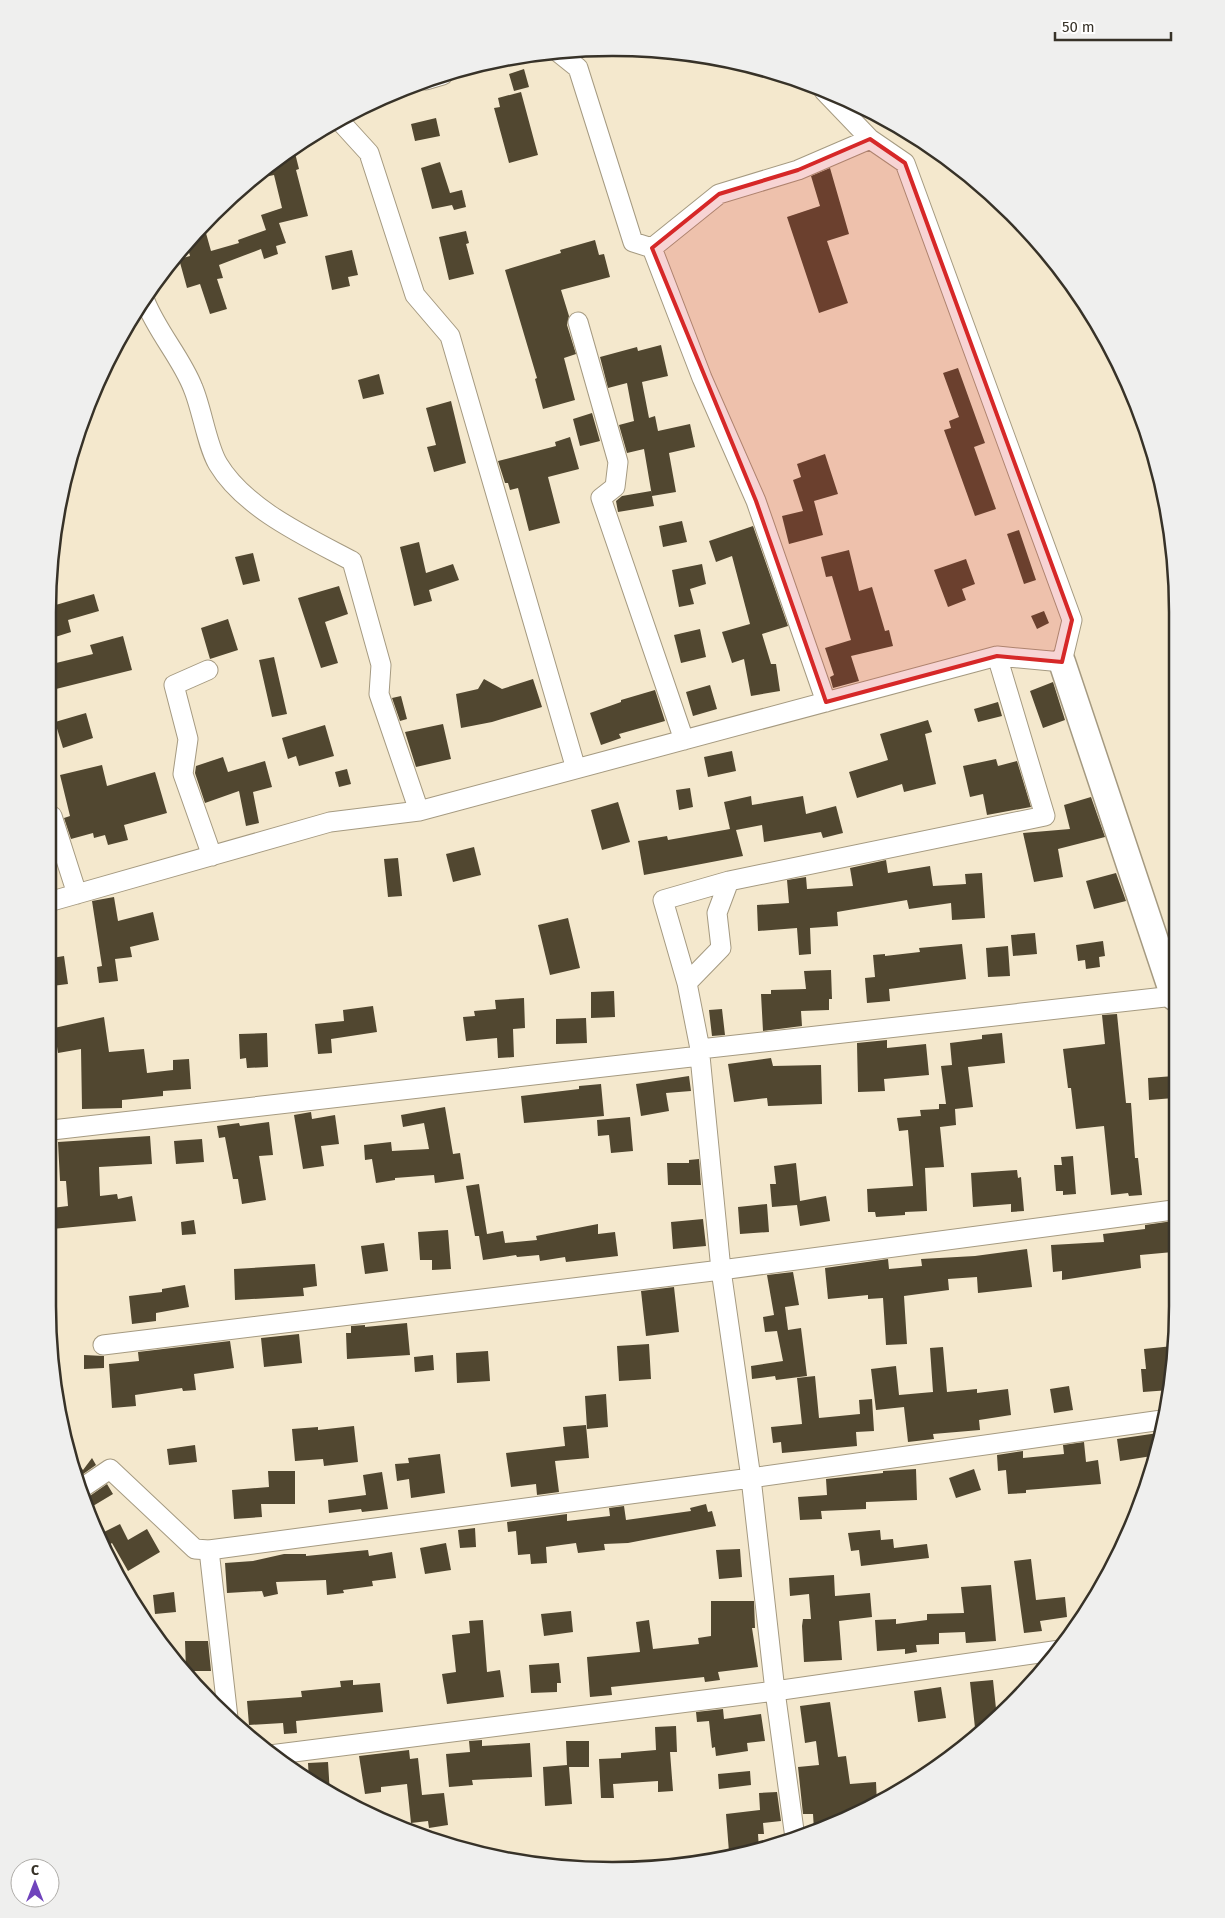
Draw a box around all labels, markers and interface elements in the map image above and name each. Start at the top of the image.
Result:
scale bar [1055,10,1171,42]
text: 50 m [1062,18,1095,36]
north arrow [10,1858,60,1908]
text: С [31,1862,39,1879]

